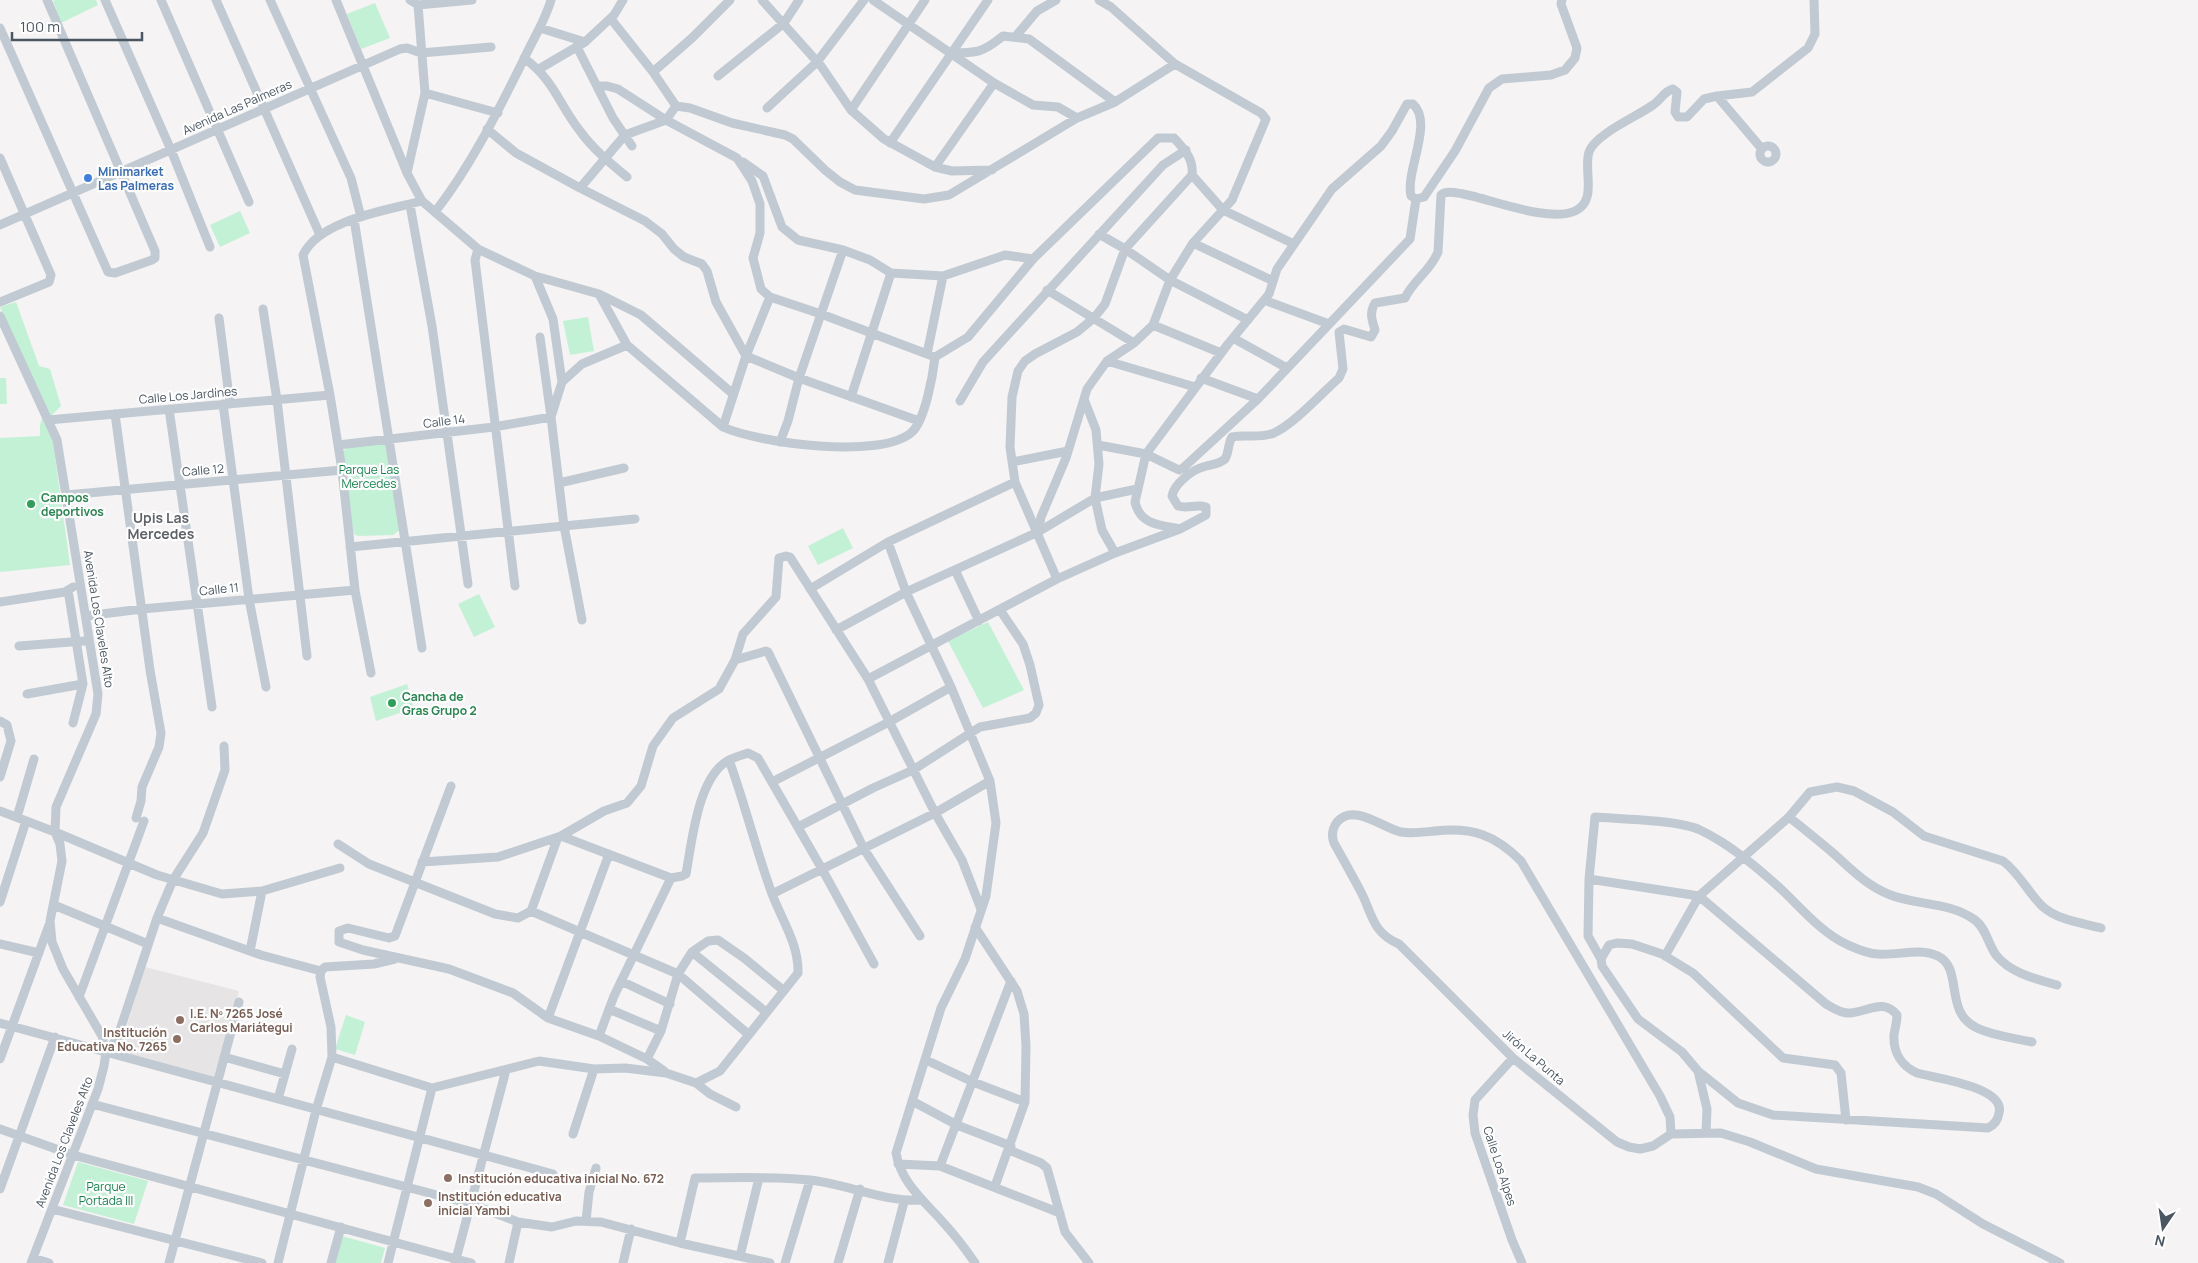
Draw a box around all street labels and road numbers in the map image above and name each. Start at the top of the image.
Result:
street label: Avenida Las Palmeras [180,75,294,139]
street label: Calle Los Jardínes [138,382,238,408]
street label: Calle 14 [422,410,466,432]
street label: Calle 12 [181,460,225,480]
street label: Avenida Los Claveles Alto [80,549,118,689]
street label: Calle 11 [198,578,240,600]
street label: Jirón La Punta [1499,1025,1569,1089]
street label: Avenida Los Claveles Alto [31,1074,97,1210]
street label: Calle Los Alpes [1479,1124,1521,1208]

